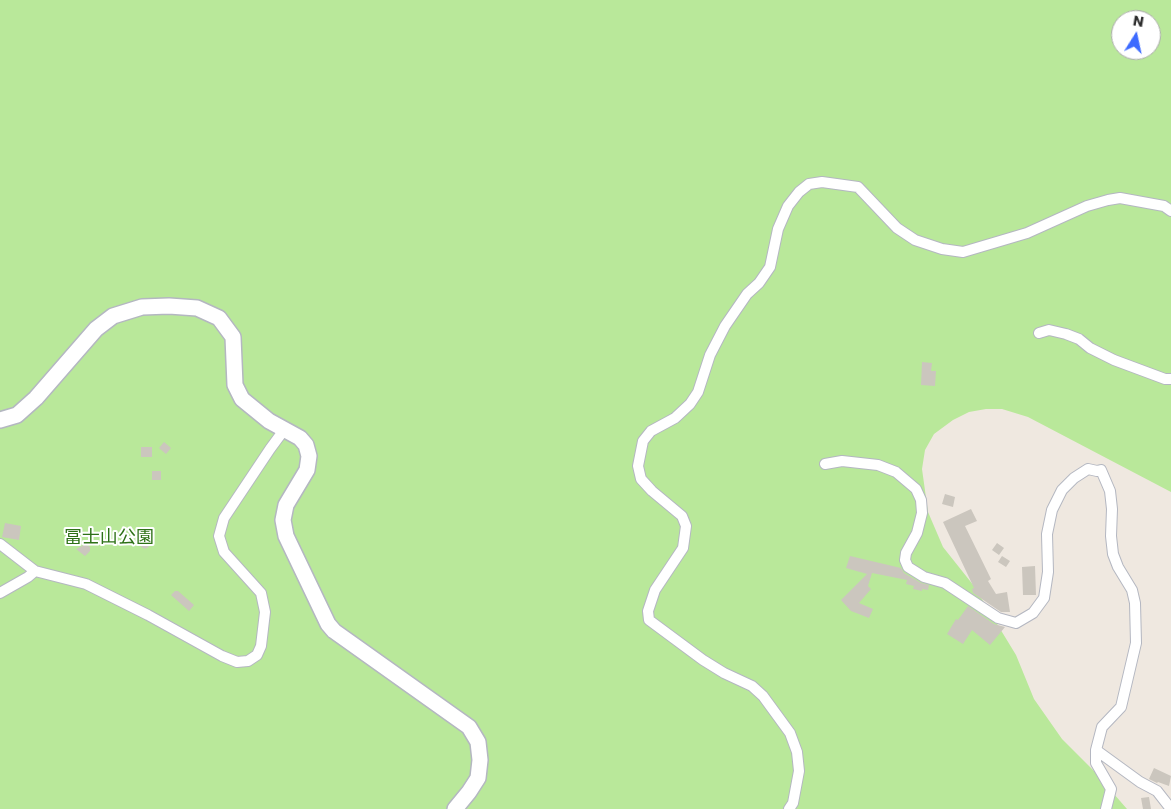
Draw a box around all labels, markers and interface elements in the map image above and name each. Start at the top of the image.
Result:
north arrow [1111,10,1161,60]
text: N [1132,10,1145,32]
park label: 冨士山公園 [64,527,154,549]

